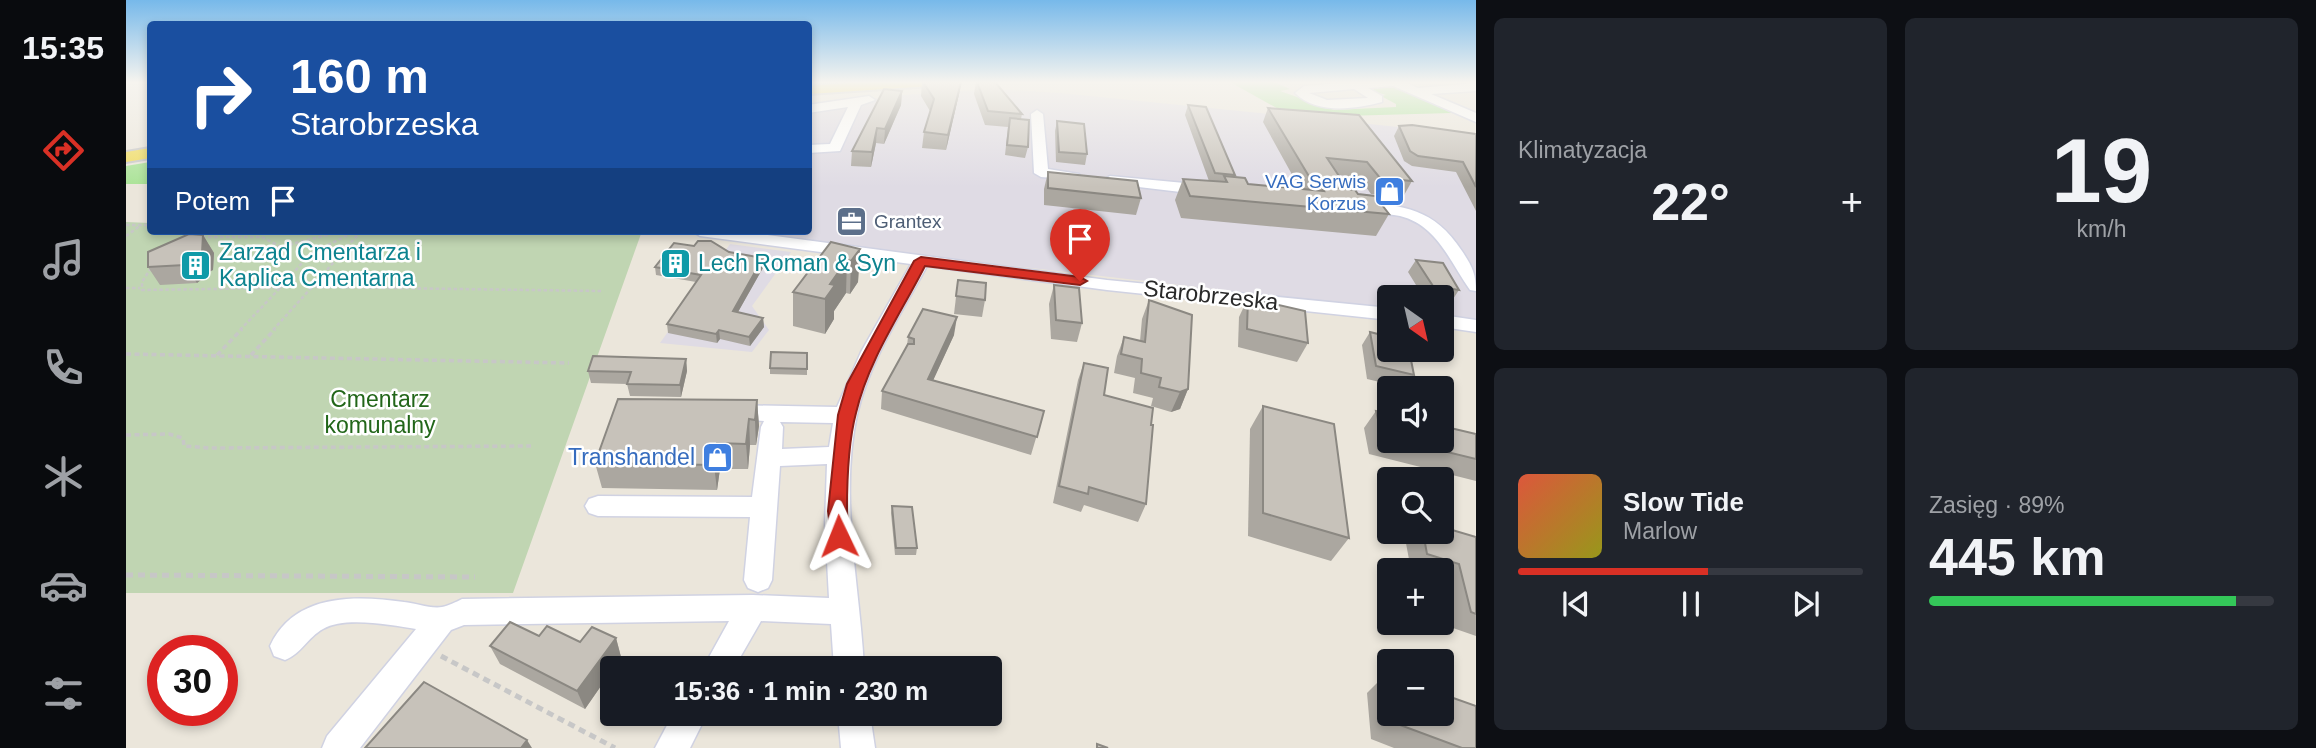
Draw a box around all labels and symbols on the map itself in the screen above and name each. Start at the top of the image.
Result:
place label: VAG Serwis Korzus [1265,171,1366,214]
shop icon: VAG Serwis Korzus [1372,175,1406,209]
office icon: Grantex [834,204,868,238]
pin [1050,209,1110,281]
place label: Grantex [874,211,942,232]
place label: Zarząd Cmentarza i Kaplica Cmentarna [219,239,421,291]
building icon: Lech Roman & Syn [658,246,692,280]
building icon: Zarząd Cmentarza i Kaplica Cmentarna [179,248,213,282]
place label: Lech Roman & Syn [698,250,896,276]
street label: Starobrzeska [1142,275,1280,315]
north arrow [1377,285,1454,362]
park label: Cmentarz komunalny [324,386,436,438]
shop icon: Transhandel [701,440,735,474]
place label: Transhandel [568,444,695,470]
position arrow [802,499,876,573]
speed limit sign: 30 [147,635,238,726]

